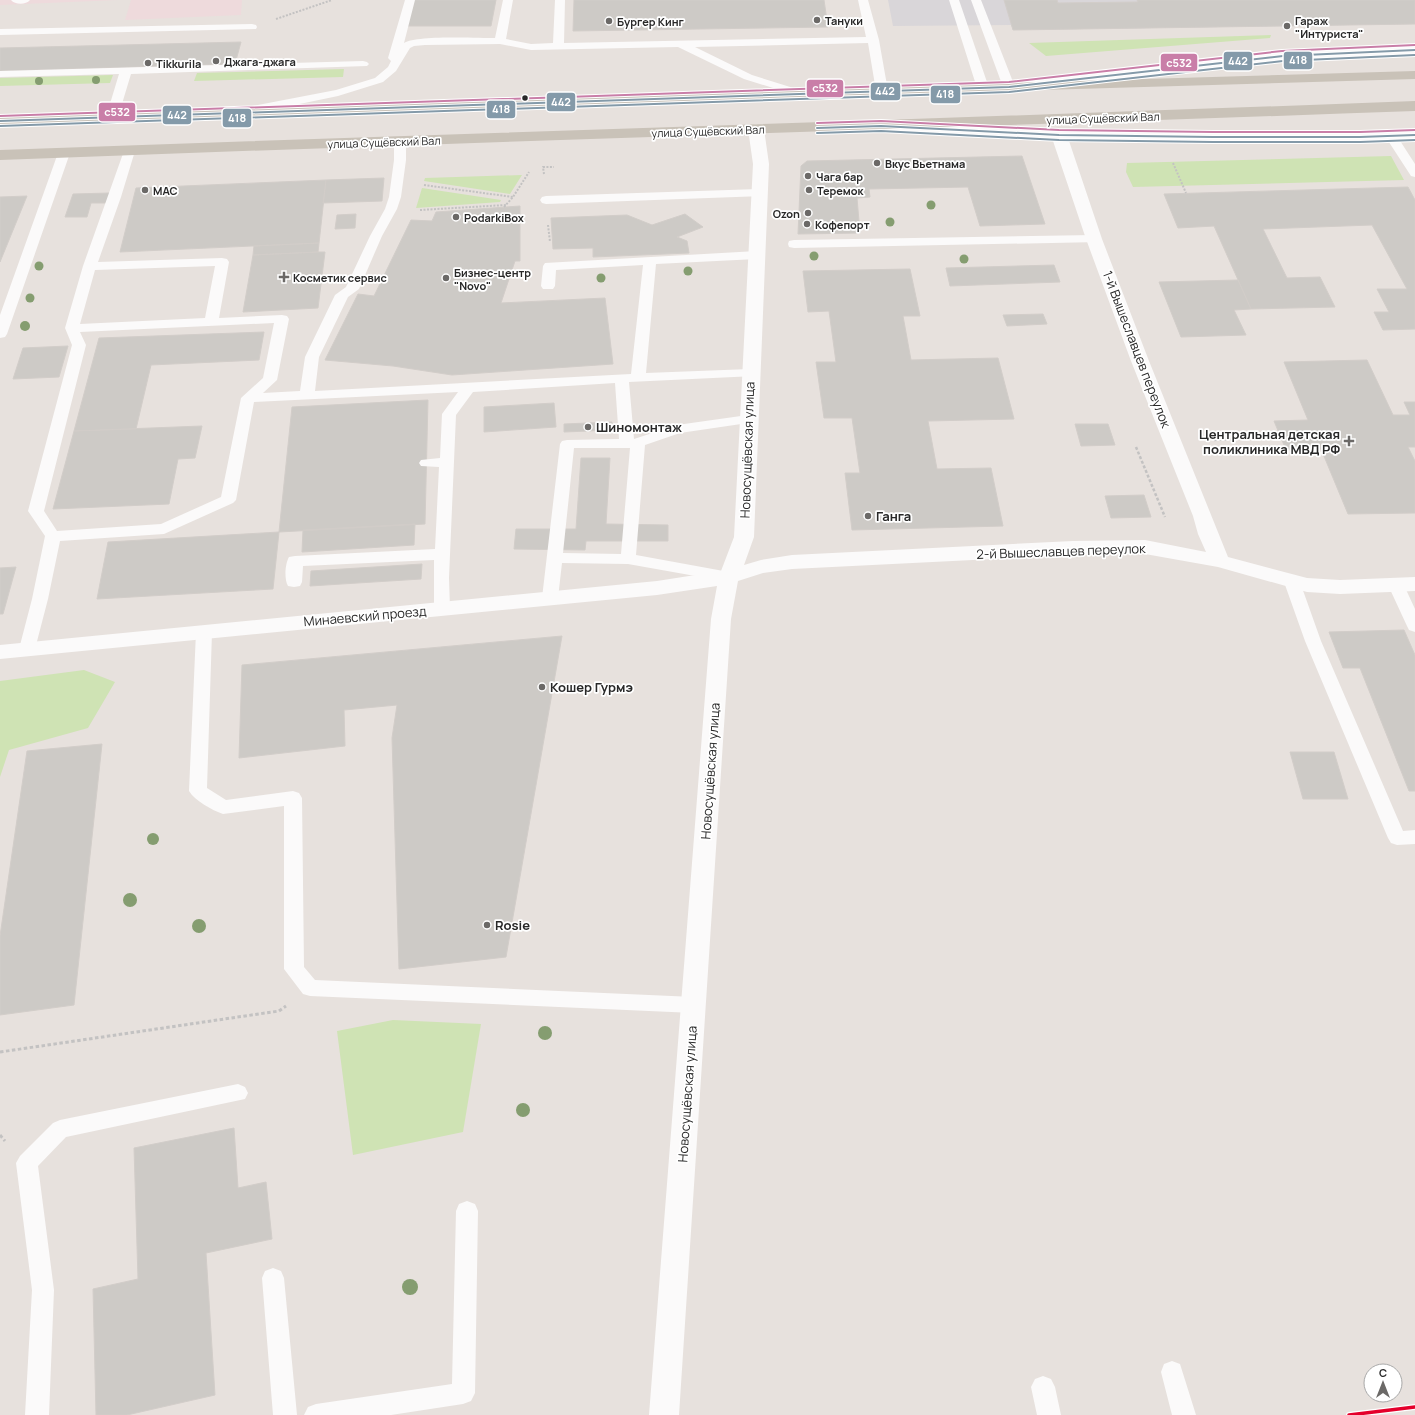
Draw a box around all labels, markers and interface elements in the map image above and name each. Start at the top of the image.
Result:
place label: Тануки [825,13,863,28]
place label: Гараж "Интуриста" [1295,13,1363,41]
place label: Бургер Кинг [617,14,684,29]
marker: Тануки [812,15,822,25]
marker: Бургер Кинг [604,16,614,26]
marker: Гараж "Интуриста" [1282,21,1292,31]
line badge: 442 [1223,51,1253,71]
line badge: 418 [1283,51,1313,70]
text: 418 [1289,52,1307,67]
line badge: с532 [1160,53,1198,72]
text: 442 [1228,53,1248,68]
place label: Джага-джага [224,54,296,69]
text: с532 [1166,55,1192,70]
place label: Tikkurila [156,56,201,71]
marker: Джага-джага [211,56,221,66]
marker: Tikkurila [143,58,153,68]
line badge: с532 [806,79,844,98]
text: с532 [812,80,838,95]
line badge: 442 [870,82,901,101]
text: 442 [875,83,895,98]
line badge: 418 [930,85,961,104]
text: 418 [936,86,954,101]
line badge: 442 [546,92,576,112]
unlabelled marker [520,93,530,103]
text: 442 [551,94,571,109]
line badge: 418 [486,100,516,119]
text: 418 [492,101,510,116]
line badge: с532 [98,102,136,122]
text: с532 [104,104,130,119]
line badge: 442 [162,105,192,125]
text: 442 [167,107,187,122]
line badge: 418 [222,108,252,128]
street label: улица Сущёвский Вал [1046,109,1160,127]
text: 418 [228,110,246,125]
street label: улица Сущёвский Вал [651,122,765,140]
street label: улица Сущёвский Вал [327,133,441,151]
place label: Вкус Вьетнама [885,156,965,171]
marker: Вкус Вьетнама [872,158,882,168]
place label: Чага бар [816,169,863,184]
marker: Чага бар [803,171,813,181]
place label: MAC [153,183,178,198]
place label: Теремок [817,183,865,198]
marker: MAC [140,185,150,195]
marker: Теремок [804,185,814,195]
place label: Ozon [773,206,800,221]
marker: Ozon [803,208,813,218]
place label: PodarkiBox [464,210,524,225]
marker: PodarkiBox [451,212,461,222]
place label: Кофепорт [815,217,870,232]
marker: Кофепорт [802,219,812,229]
place label: Бизнес-центр "Novo" [454,265,531,293]
street label: 1-й Вышеславцев переулок [1099,268,1176,431]
place label: Косметик сервис [293,270,387,285]
marker: Косметик сервис [278,271,290,283]
marker: Бизнес-центр "Novo" [441,273,451,283]
street label: Новосущёвская улица [736,381,758,519]
place label: Шиномонтаж [596,418,682,436]
marker: Шиномонтаж [583,422,593,432]
place label: Центральная детская поликлиника МВД РФ [1199,425,1340,458]
marker: Центральная детская поликлиника МВД РФ [1343,435,1355,447]
place label: Ганга [876,507,911,525]
marker: Ганга [863,511,873,521]
street label: 2-й Вышеславцев переулок [976,539,1146,563]
street label: Минаевский проезд [303,602,427,630]
place label: Кошер Гурмэ [550,678,633,696]
marker: Кошер Гурмэ [537,682,547,692]
street label: Новосущёвская улица [696,702,724,840]
place label: Rosie [495,916,530,934]
marker: Rosie [482,920,492,930]
street label: Новосущёвская улица [673,1025,701,1163]
north arrow [1363,1363,1403,1403]
text: С [1379,1365,1387,1380]

